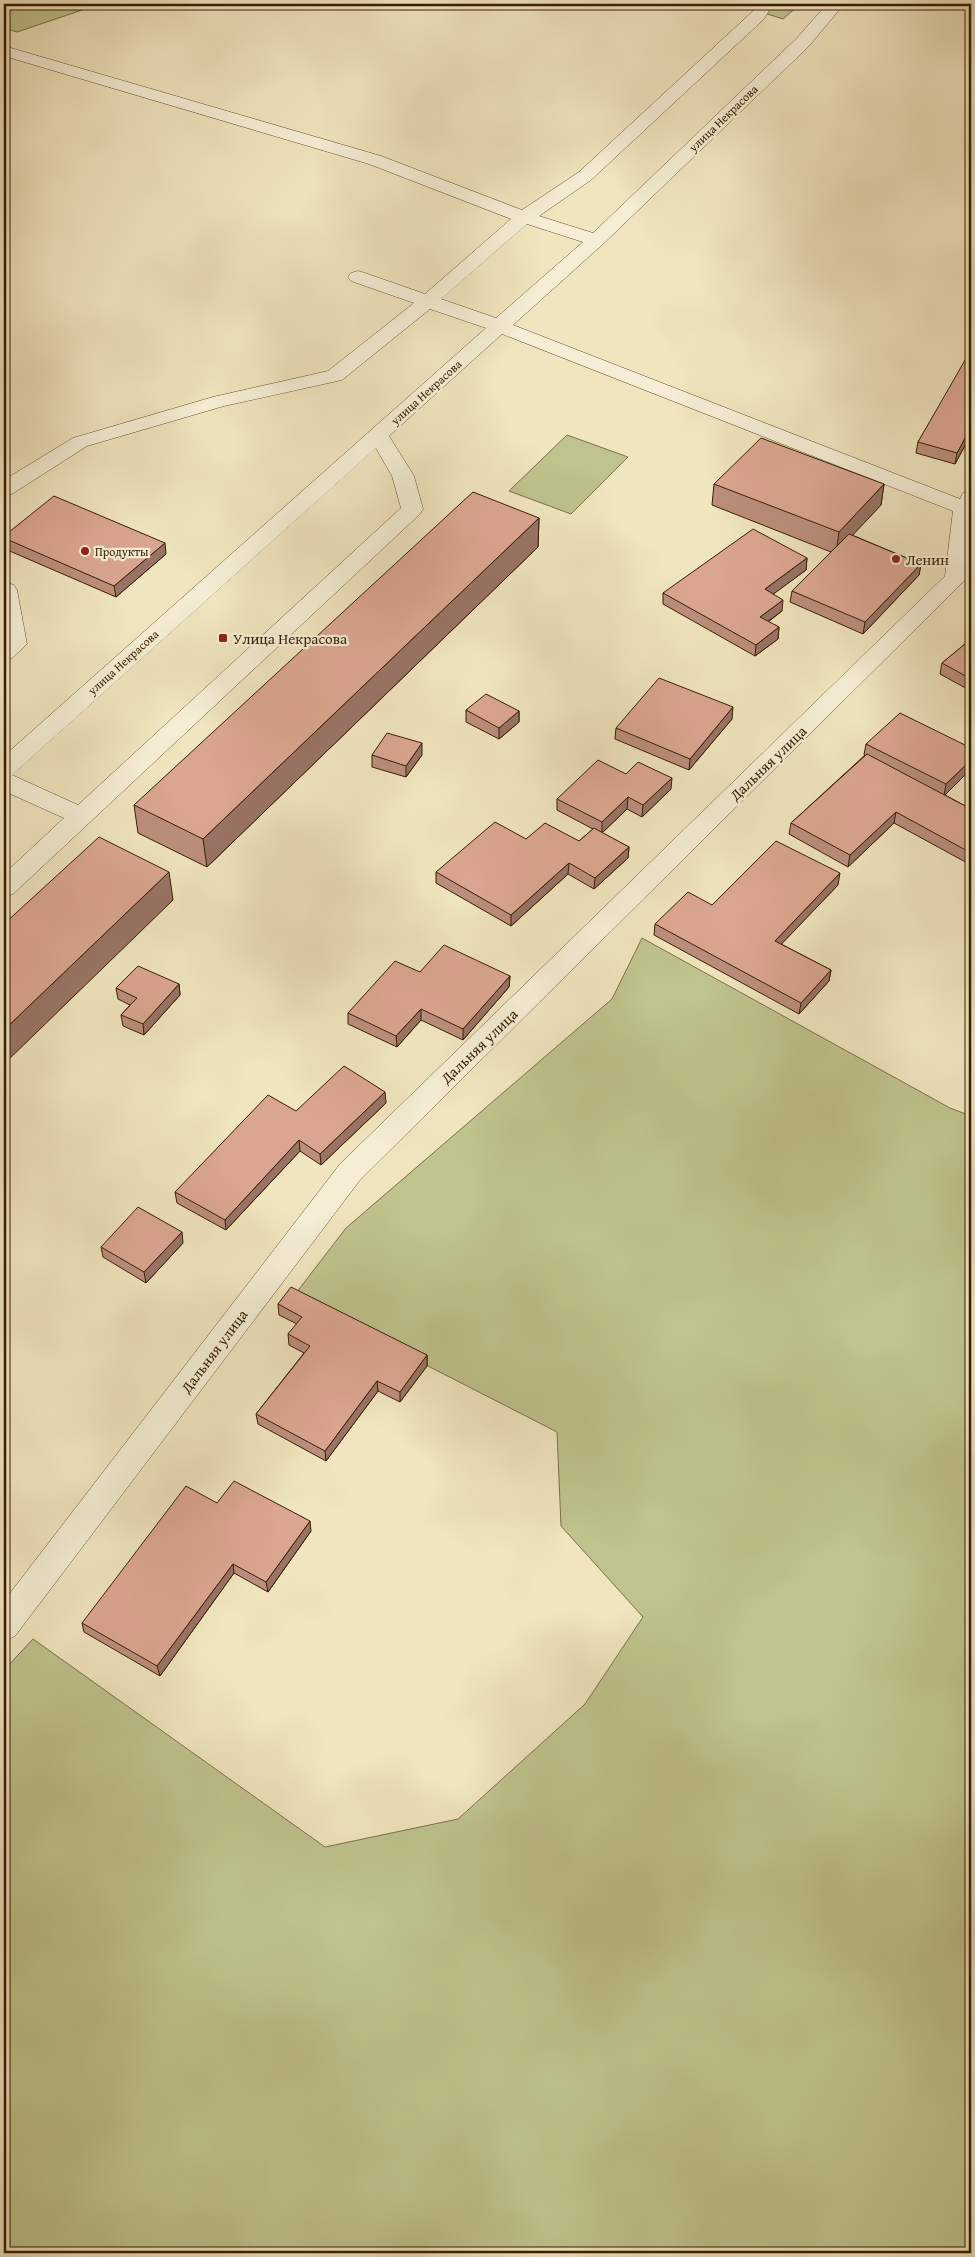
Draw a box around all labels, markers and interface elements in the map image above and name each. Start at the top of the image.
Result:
street label: улица Некрасова [684,80,762,156]
street label: улица Некрасова [386,355,465,429]
place label: Продукты [95,543,149,560]
marker: Продукты [79,545,91,557]
place label: Ленин [906,549,949,570]
marker: Ленин [890,553,902,565]
street label: улица Некрасова [83,625,162,699]
place label: Улица Некрасова [233,628,348,649]
marker: Улица Некрасова [217,632,229,644]
street label: Дальняя улица [724,720,812,806]
street label: Дальняя улица [435,1003,523,1089]
street label: Дальняя улица [175,1304,253,1398]

